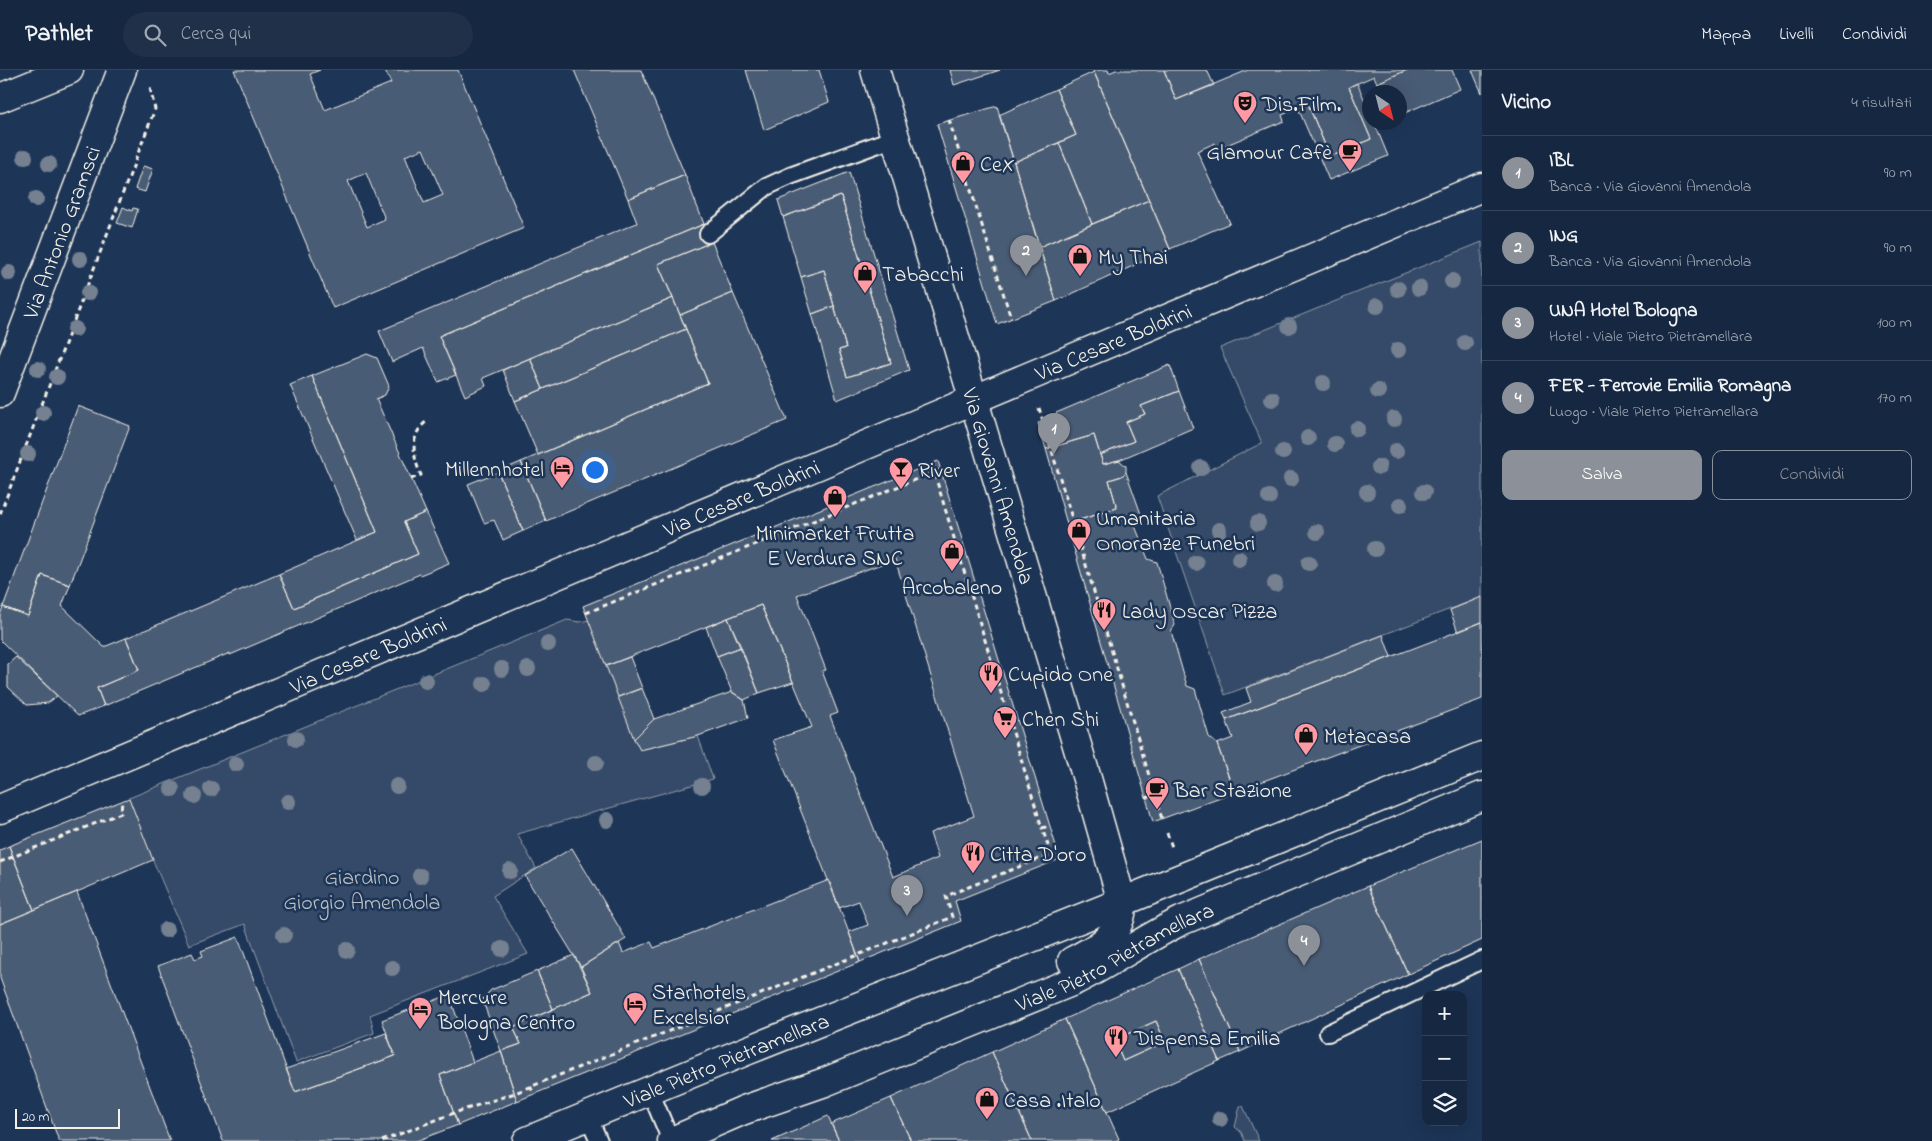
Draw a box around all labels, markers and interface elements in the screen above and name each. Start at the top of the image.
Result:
search box [123,12,473,57]
text: Pathlet [25,17,93,52]
icon: search [141,21,169,49]
text: Cerca qui [181,21,251,48]
text: Mappa [1701,22,1751,48]
text: Livelli [1779,22,1814,48]
text: Condividi [1842,22,1907,48]
north arrow [1362,85,1407,130]
text: Vicino [1502,88,1551,118]
theatre icon: Dis.Film. [1232,90,1258,124]
place label: Dis.Film. [1261,90,1341,122]
text: 4 risultati [1851,91,1912,115]
place label: Glamour Cafè [1207,138,1332,170]
cafe icon: Glamour Cafè [1337,138,1363,172]
street label: Via Antonio Gramsci [16,142,111,325]
text: IBL [1549,148,1573,175]
shop icon: CeX [950,150,976,184]
place label: CeX [980,150,1015,182]
text: 1 [1515,161,1521,185]
text: 90 m [1884,161,1912,185]
text: Banca · Via Giovanni Amendola [1549,175,1751,199]
text: ING [1549,223,1578,250]
pin: 2 [1010,235,1042,276]
text: 2 [1514,236,1522,260]
text: 90 m [1884,236,1912,260]
shop icon: My Thai [1067,243,1093,277]
place label: My Thai [1098,243,1168,276]
text: Banca · Via Giovanni Amendola [1549,250,1751,274]
shop icon: Tabacchi [852,260,878,294]
place label: Tabacchi [882,260,964,292]
street label: Via Cesare Boldrini [1030,297,1198,392]
text: UNA Hotel Bologna [1549,298,1697,325]
text: 3 [1515,311,1521,335]
text: 100 m [1877,311,1912,335]
text: Hotel · Viale Pietro Pietramellara [1549,325,1753,349]
text: FER - Ferrovie Emilia Romagna [1549,373,1791,400]
street label: Via Giovanni Amendola [952,384,1041,589]
text: 4 [1515,386,1521,410]
text: 170 m [1877,386,1912,410]
text: Luogo · Viale Pietro Pietramellara [1549,400,1759,424]
pin: 1 [1038,413,1070,454]
button: Salva [1502,450,1702,500]
button: Condividi [1712,450,1912,500]
street label: Via Cesare Boldrini [658,453,826,548]
place label: Millennhotel [445,455,544,487]
hotel icon: Millennhotel [549,455,575,489]
bar icon: River [888,456,914,490]
place label: River [918,456,960,488]
your location [582,457,608,483]
shop icon: Minimarket Frutta E Verdura SNC [822,484,848,518]
place label: Umanitaria Onoranze Funebri [1096,504,1255,561]
shop icon: Umanitaria Onoranze Funebri [1066,517,1092,551]
place label: Minimarket Frutta E Verdura SNC [756,519,914,576]
shop icon: Arcobaleno [939,538,965,572]
place label: Arcobaleno [902,573,1002,605]
restaurant icon: Lady Oscar Pizza [1091,597,1117,631]
place label: Lady Oscar Pizza [1122,597,1277,630]
street label: Via Cesare Boldrini [285,610,452,705]
restaurant icon: Cupido One [978,660,1004,694]
place label: Cupido One [1008,660,1113,692]
supermarket icon: Chen Shi [992,705,1018,739]
place label: Chen Shi [1022,705,1099,737]
shop icon: Metacasa [1293,722,1319,756]
place label: Metacasa [1324,722,1411,754]
cafe icon: Bar Stazione [1144,776,1170,810]
place label: Bar Stazione [1173,776,1292,808]
restaurant icon: Citta D'oro [960,840,986,874]
place label: Citta D'oro [990,840,1086,872]
park label: Giardino Giorgio Amendola [284,863,440,921]
pin: 3 [891,875,923,916]
street label: Viale Pietro Pietramellara [1010,896,1220,1022]
pin: 4 [1288,925,1320,966]
place label: Starhotels Excelsior [652,978,746,1035]
place label: Mercure Bologna Centro [437,983,575,1041]
hotel icon: Starhotels Excelsior [622,991,648,1025]
map controls [1422,991,1467,1126]
button: + [1422,991,1467,1036]
hotel icon: Mercure Bologna Centro [407,996,433,1030]
street label: Viale Pietro Pietramellara [619,1007,835,1119]
restaurant icon: Dispensa Emilia [1103,1024,1129,1058]
place label: Dispensa Emilia [1133,1024,1280,1056]
button: − [1422,1036,1467,1081]
button: layers [1422,1081,1467,1126]
shop icon: Casa .Italo [974,1086,1000,1120]
place label: Casa .Italo [1004,1086,1101,1118]
scale bar [15,1106,120,1129]
text: 20 m [22,1107,49,1128]

